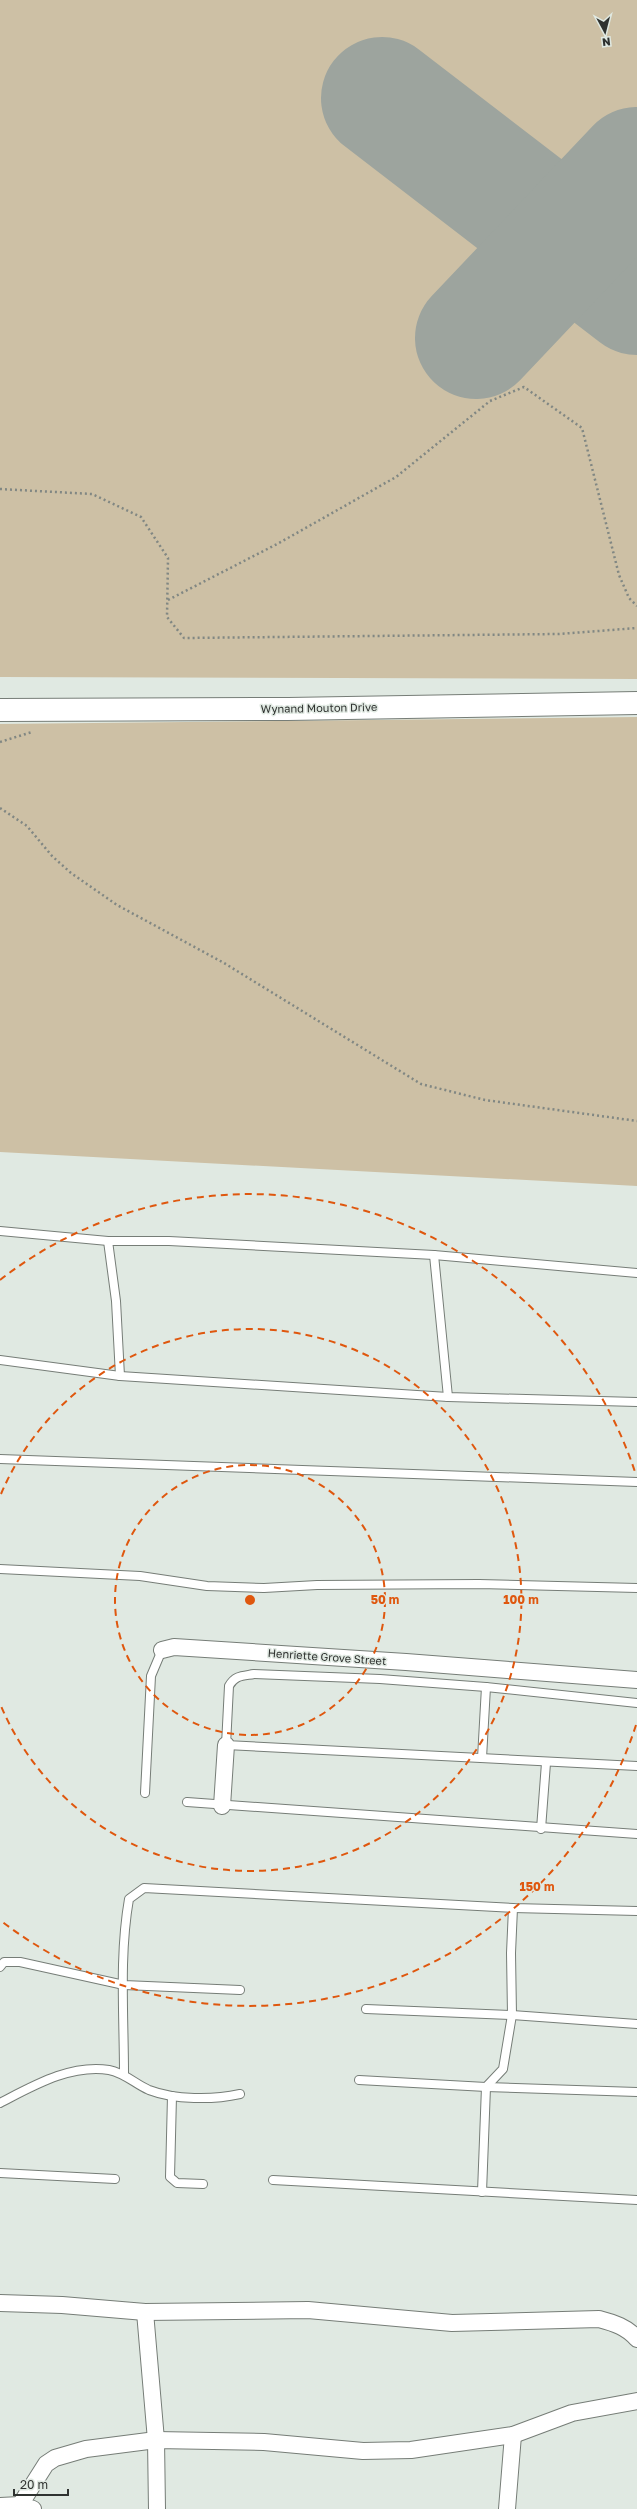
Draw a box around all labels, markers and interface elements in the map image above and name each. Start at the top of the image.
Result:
north arrow [585,12,625,52]
text: N [601,35,611,49]
street label: Wynand Mouton Drive [261,700,377,715]
text: 50 m [371,1592,399,1607]
text: 100 m [503,1592,539,1607]
centre of rings [243,1593,257,1607]
street label: Henriette Grove Street [267,1646,387,1667]
text: 150 m [520,1879,554,1894]
scale bar [14,2471,68,2497]
text: 20 m [20,2477,48,2492]

